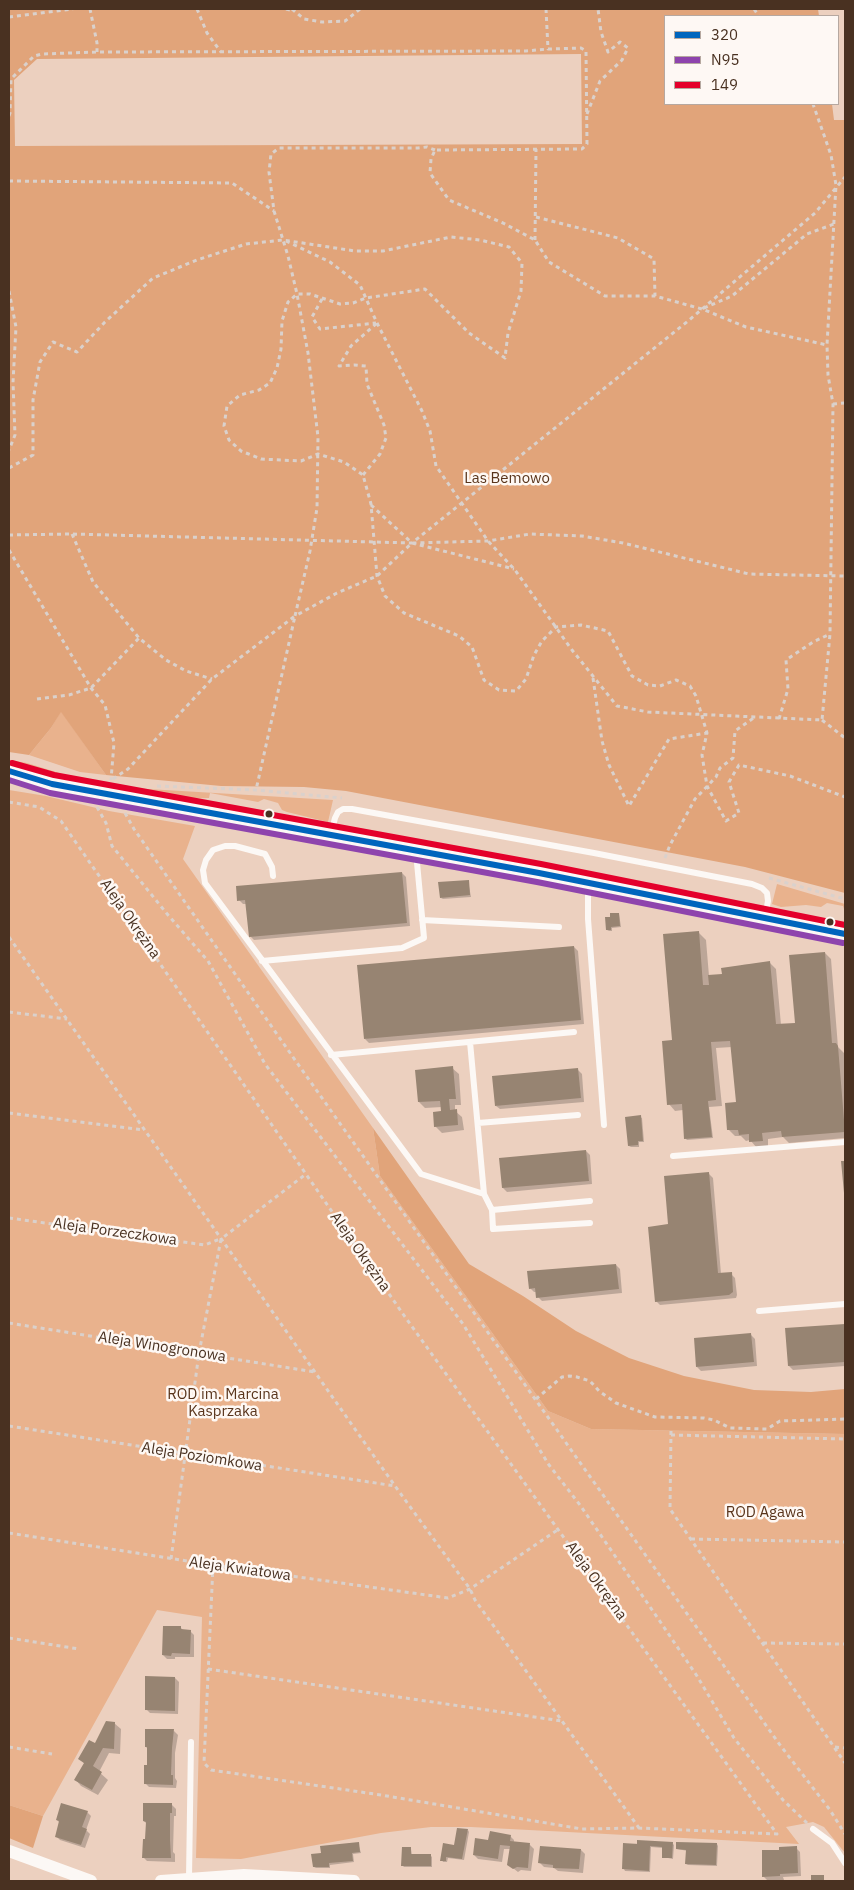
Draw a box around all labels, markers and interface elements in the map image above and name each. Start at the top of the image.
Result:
legend [664,15,839,105]
text: 320 [711,25,738,44]
text: N95 [711,50,740,69]
text: 149 [711,75,738,94]
park label: Las Bemowo [464,470,550,488]
unlabelled marker [264,809,274,819]
street label: Aleja Okrężna [96,876,164,962]
unlabelled marker [825,917,835,927]
street label: Aleja Okrężna [326,1209,394,1295]
street label: Aleja Porzeczkowa [52,1214,178,1250]
street label: Aleja Winogronowa [97,1328,227,1366]
park label: ROD im. Marcina Kasprzaka [167,1386,279,1421]
street label: Aleja Poziomkowa [140,1439,264,1475]
park label: ROD Agawa [726,1504,804,1522]
street label: Aleja Okrężna [561,1538,631,1624]
street label: Aleja Kwiatowa [188,1553,292,1585]

